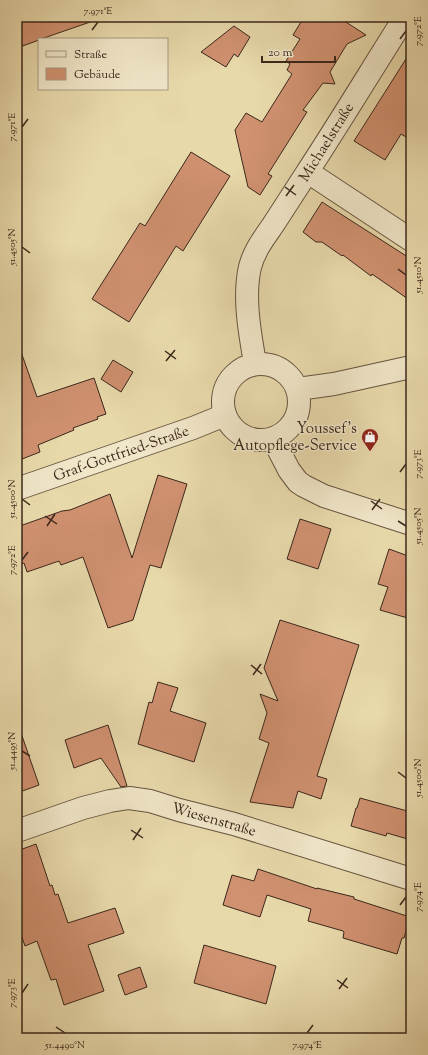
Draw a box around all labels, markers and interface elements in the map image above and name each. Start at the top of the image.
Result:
text: 7.971°E [84,4,112,19]
text: 7.972°E [411,16,426,46]
legend [38,38,168,90]
scale bar [262,38,335,64]
text: 20 m [268,44,293,62]
text: Straße [74,46,108,64]
text: Gebäude [74,66,121,84]
street label: Michaelstraße [295,99,360,186]
text: 7.971°E [5,113,20,141]
text: 51.4505°N [5,228,20,267]
text: 51.4510°N [411,257,426,294]
place label: Youssef's Autopflege-Service [233,419,357,457]
street label: Graf-Gottfried-Straße [51,421,192,488]
shop icon: Youssef's Autopflege-Service [360,427,380,452]
text: 7.973°E [411,449,426,479]
text: 51.4500°N [5,480,20,519]
text: 51.4505°N [411,507,426,546]
text: 7.972°E [5,545,20,575]
text: 51.4495°N [5,732,20,771]
text: 51.4500°N [411,759,426,798]
street label: Wiesenstraße [169,798,258,843]
text: 7.974°E [411,882,426,912]
text: 7.973°E [5,978,20,1008]
text: 51.4490°N [44,1038,85,1053]
text: 7.974°E [292,1038,322,1053]

